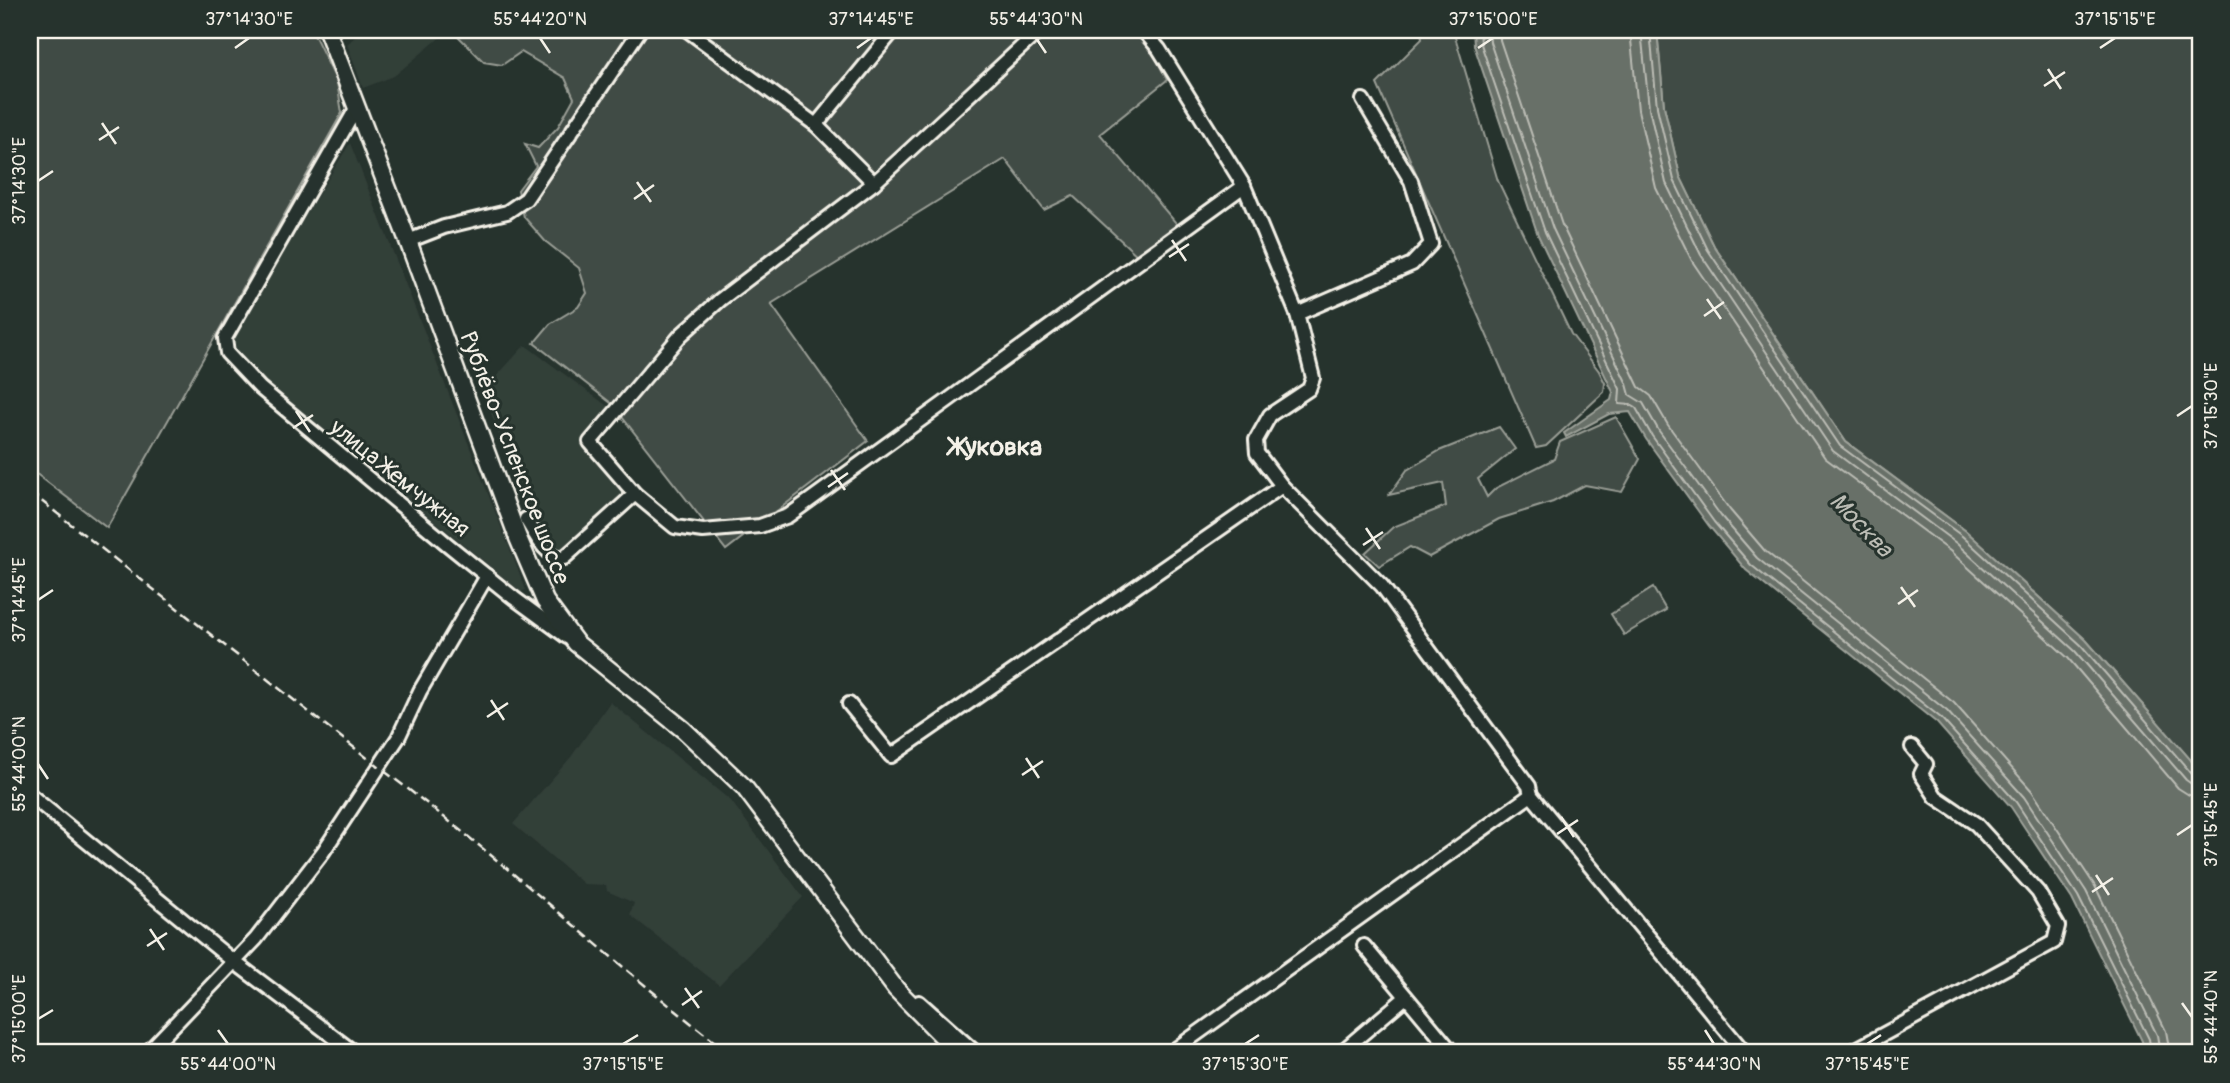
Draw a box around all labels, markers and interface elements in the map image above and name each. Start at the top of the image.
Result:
text: 37°14'30"E [205,8,293,31]
text: 55°44'20"N [493,8,587,31]
text: 37°14'45"E [828,8,914,31]
text: 55°44'30"N [989,8,1083,31]
text: 37°15'00"E [1448,8,1538,31]
text: 37°15'15"E [2074,8,2156,31]
text: 37°14'30"E [8,137,31,225]
street label: Рублёво-Успенское шоссе [453,328,577,589]
text: 37°15'30"E [2200,363,2223,449]
street label: улица Жемчужная [323,412,476,543]
district label: Жуковка [946,431,1042,463]
water label: Москва [1824,487,1900,564]
text: 37°14'45"E [8,557,31,643]
text: 55°44'00"N [8,716,31,812]
text: 37°15'45"E [2200,783,2223,867]
text: 55°44'40"N [2200,970,2223,1064]
text: 37°15'00"E [8,974,31,1064]
text: 55°44'00"N [180,1053,276,1076]
text: 37°15'15"E [582,1053,664,1076]
text: 37°15'30"E [1202,1053,1288,1076]
text: 55°44'30"N [1667,1053,1761,1076]
text: 37°15'45"E [1825,1053,1909,1076]

